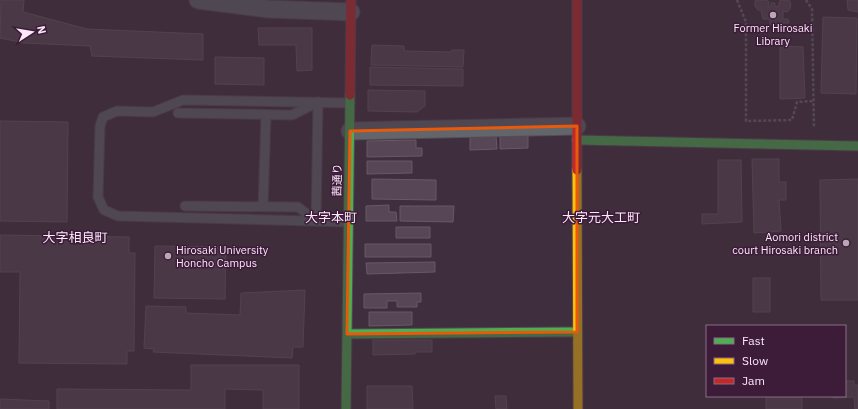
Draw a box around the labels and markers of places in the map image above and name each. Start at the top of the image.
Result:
marker: Former Hirosaki Library [768,10,778,20]
place label: Former Hirosaki Library [734,21,812,48]
place label: Aomori district court Hirosaki branch [732,230,838,257]
marker: Aomori district court Hirosaki branch [841,238,851,248]
place label: Hirosaki University Honcho Campus [176,243,269,270]
marker: Hirosaki University Honcho Campus [163,251,173,261]

